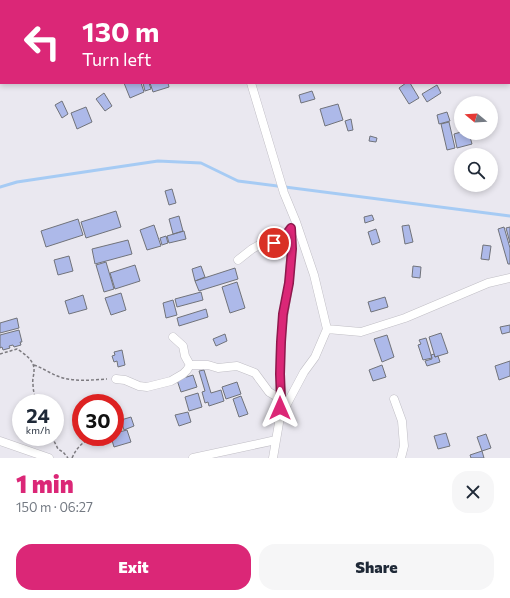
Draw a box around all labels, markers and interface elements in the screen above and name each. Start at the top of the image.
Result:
text: 130 m [82,14,159,48]
icon: left [16,16,68,68]
text: Turn left [82,48,151,70]
north arrow [454,96,498,140]
map controls [454,96,498,192]
button: search [454,148,498,192]
pin [257,226,291,260]
icon: arrive [263,232,285,254]
position arrow [259,387,301,429]
speed limit sign: 30 [72,394,124,446]
text: 24 [26,403,50,427]
text: km/h [26,424,50,436]
text: 1 min [16,469,74,498]
button: close [452,471,494,513]
text: 150 m · 06:27 [16,499,93,515]
button: Exit [16,544,251,590]
button: Share [259,544,494,590]

